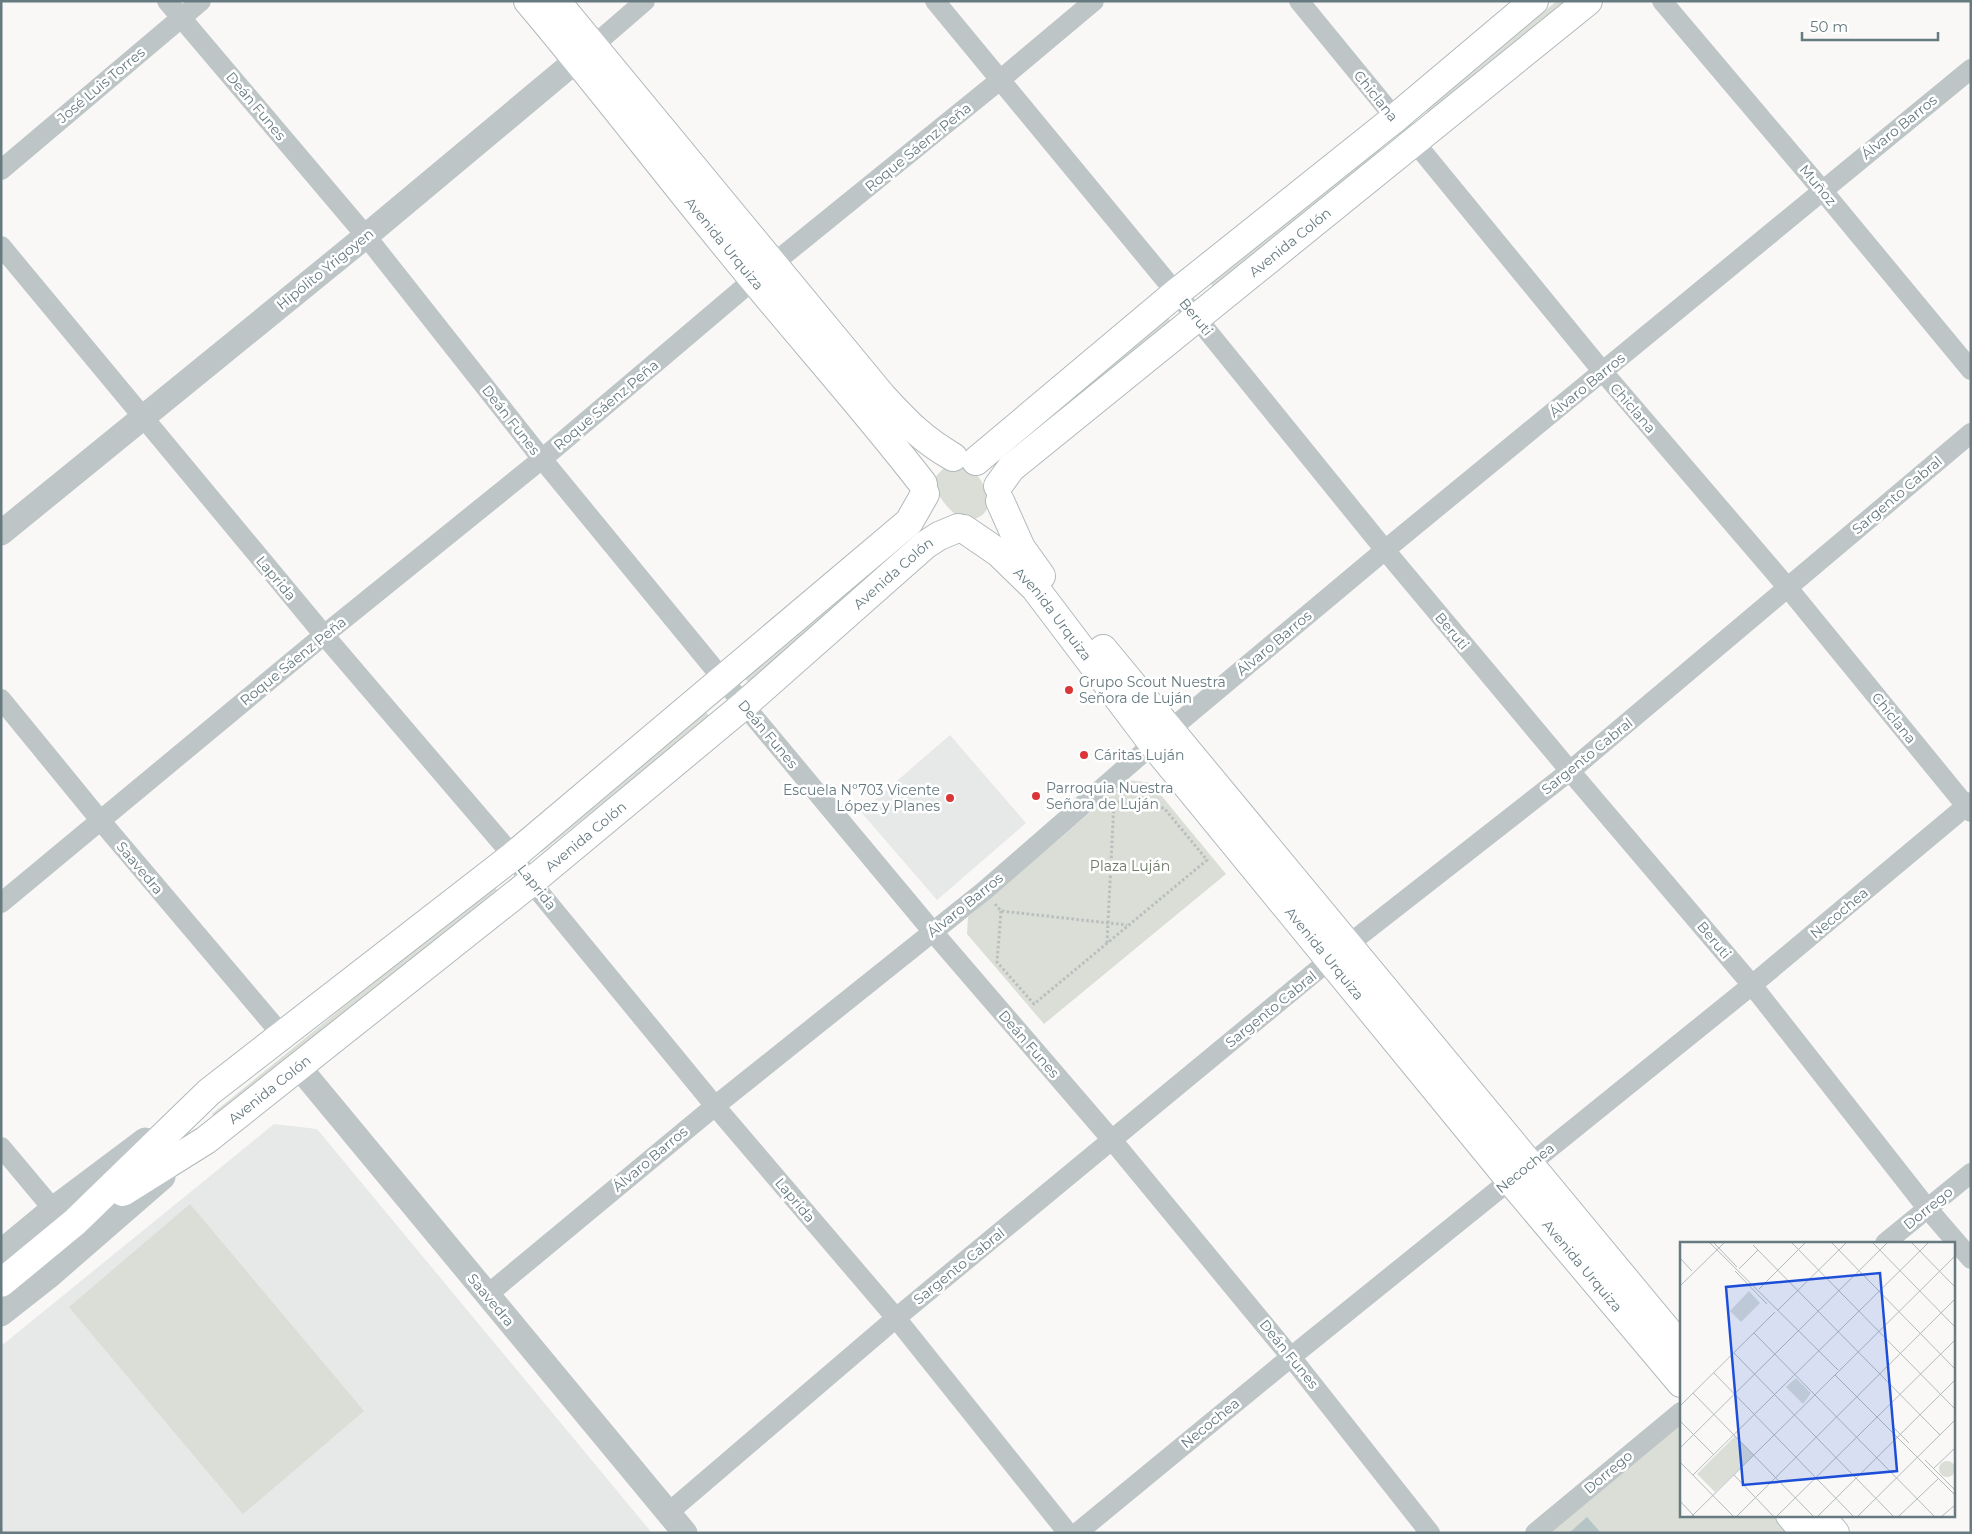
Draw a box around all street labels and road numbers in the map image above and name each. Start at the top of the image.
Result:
street label: José Luis Torres [53,43,149,128]
street label: Chiclana [1350,67,1402,125]
street label: Deán Funes [222,68,290,144]
street label: Álvaro Barros [1857,91,1941,163]
street label: Roque Sáenz Peña [861,99,975,195]
street label: Muñoz [1796,161,1840,209]
street label: Avenida Urquiza [681,193,768,294]
street label: Avenida Colón [1245,204,1335,281]
street label: Hipólito Yrigoyen [273,224,377,314]
street label: Beruti [1175,294,1217,340]
street label: Álvaro Barros [1545,349,1629,421]
street label: Roque Sáenz Peña [550,356,662,454]
street label: Chiclana [1606,379,1660,437]
street label: Deán Funes [478,381,544,459]
street label: Sargento Cabral [1848,452,1946,538]
street label: Avenida Colón [850,533,937,613]
street label: Laprida [252,552,300,604]
street label: Avenida Urquiza [1010,563,1096,664]
street label: Álvaro Barros [1233,606,1315,680]
street label: Beruti [1431,609,1473,653]
street label: Roque Sáenz Peña [236,613,350,709]
street label: Chiclana [1868,689,1920,747]
street label: Deán Funes [734,696,802,772]
street label: Sargento Cabral [1538,714,1636,798]
street label: Avenida Colón [541,797,630,876]
street label: Saavedra [113,838,167,898]
street label: Laprida [514,861,560,913]
street label: Álvaro Barros [923,869,1007,941]
street label: Necochea [1806,884,1872,942]
street label: Avenida Urquiza [1281,903,1368,1004]
street label: Beruti [1693,918,1735,962]
street label: Sargento Cabral [1222,967,1320,1051]
street label: Deán Funes [995,1006,1063,1082]
street label: Avenida Colón [224,1051,314,1128]
street label: Álvaro Barros [609,1122,691,1196]
street label: Necochea [1492,1139,1558,1197]
street label: Laprida [771,1174,819,1226]
street label: Dorrego [1900,1183,1956,1233]
street label: Avenida Urquiza [1538,1216,1626,1316]
street label: Sargento Cabral [910,1224,1008,1308]
street label: Saavedra [464,1270,518,1330]
street label: Deán Funes [1256,1316,1323,1392]
street label: Necochea [1177,1394,1243,1452]
street label: Dorrego [1580,1446,1636,1498]

